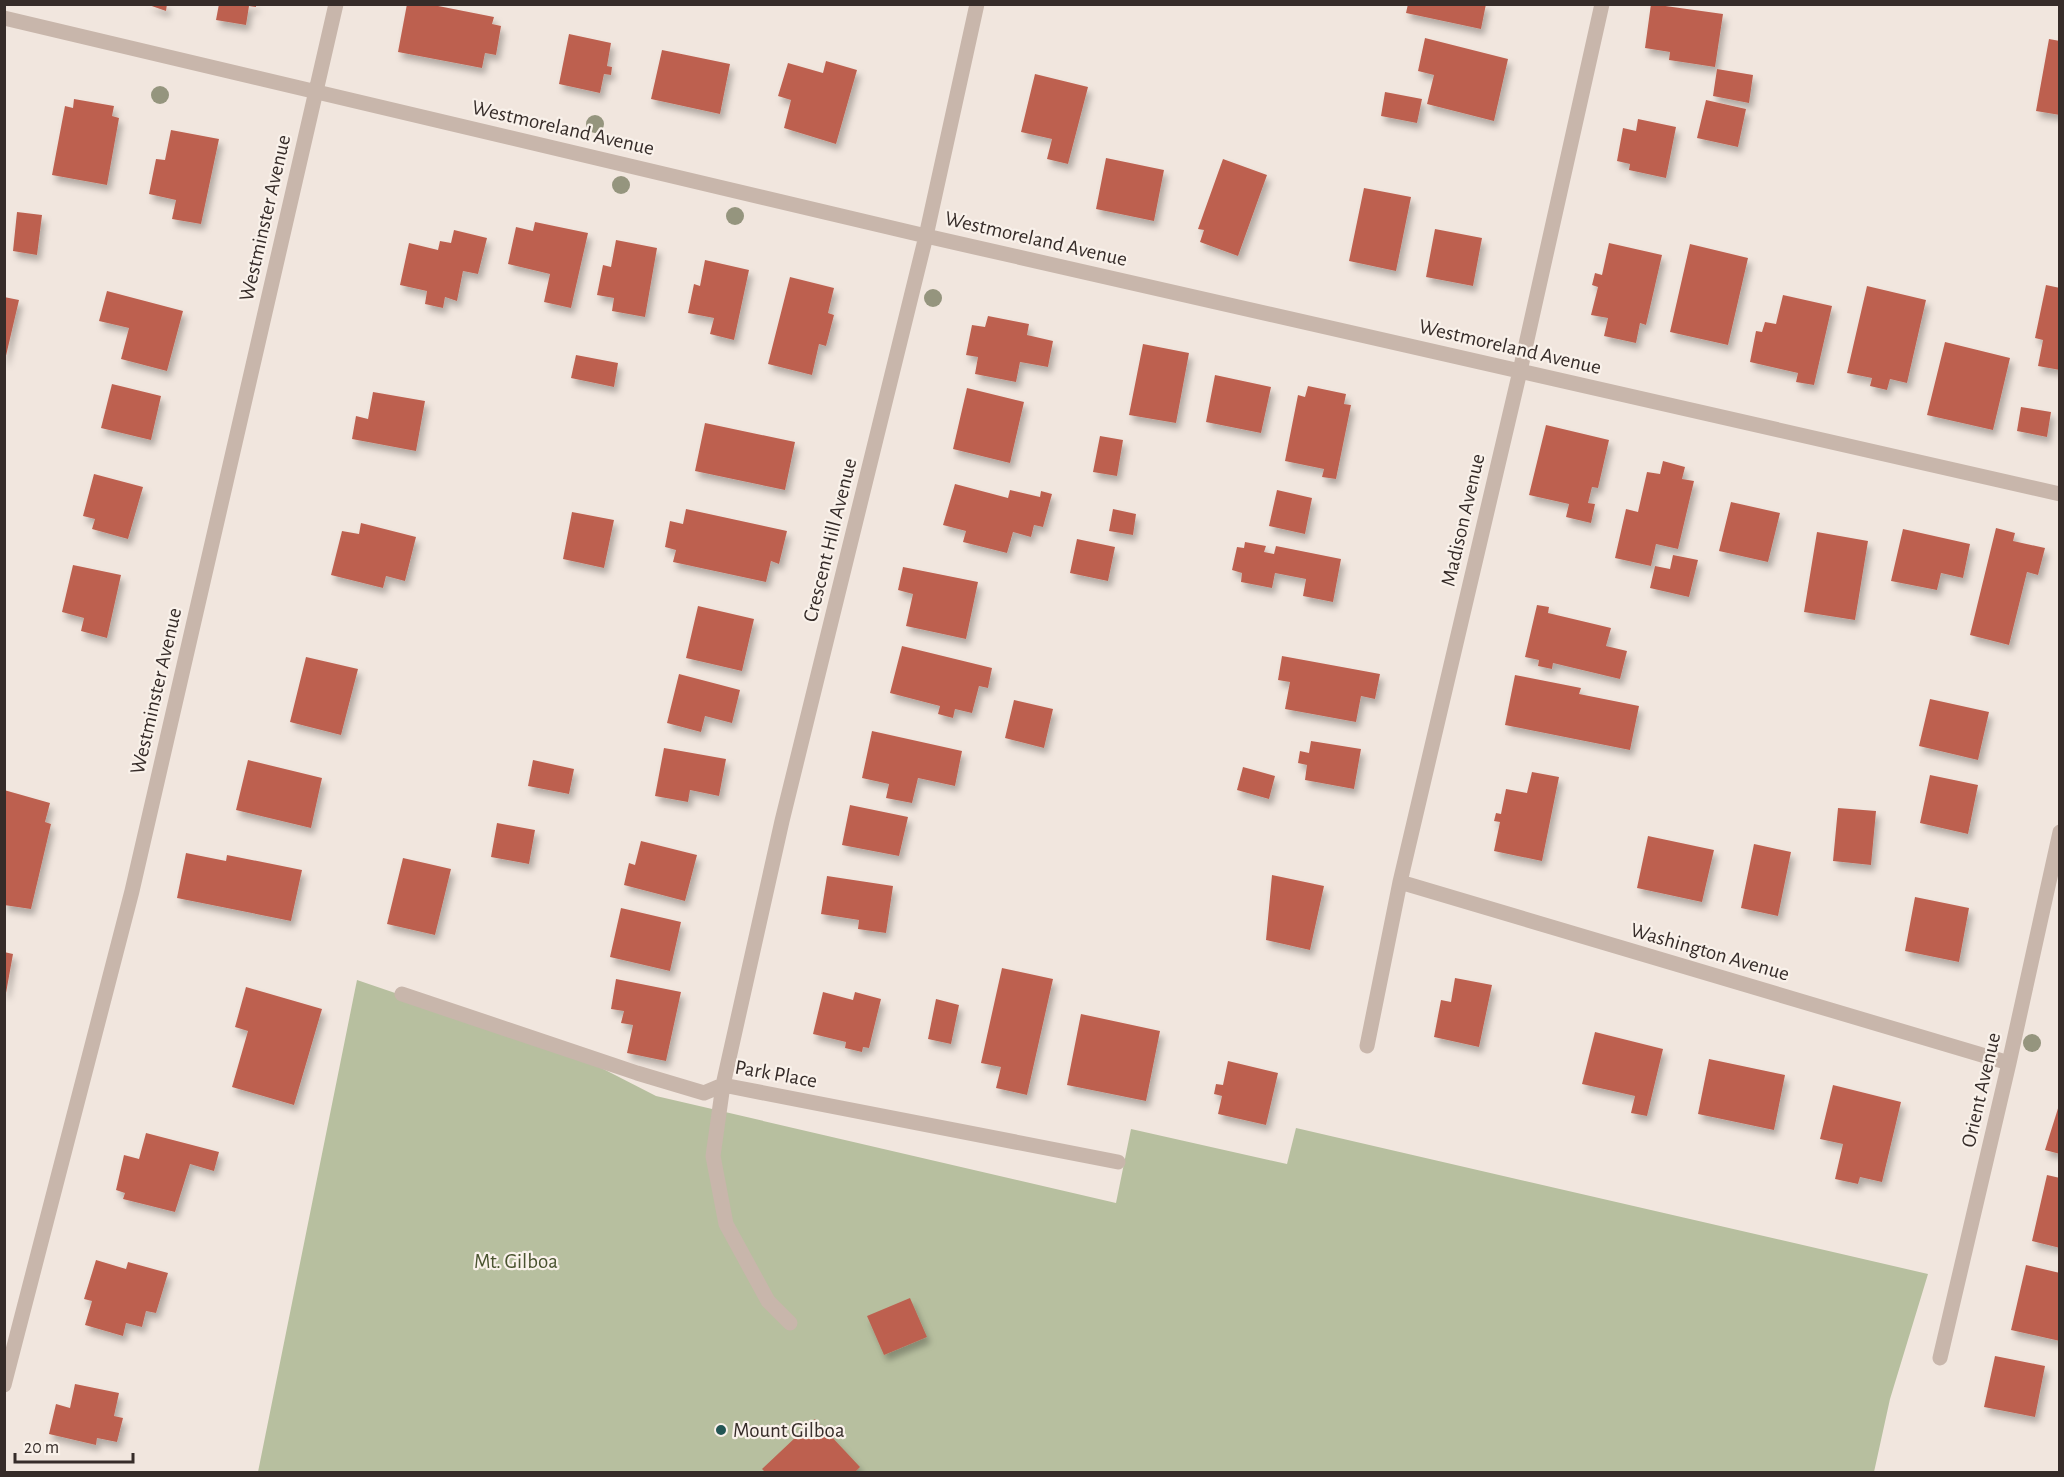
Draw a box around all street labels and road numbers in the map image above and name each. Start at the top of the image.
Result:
street label: Westmoreland Avenue [470,97,656,159]
street label: Westminster Avenue [236,133,294,303]
street label: Westmoreland Avenue [943,208,1129,270]
street label: Westmoreland Avenue [1417,316,1603,378]
street label: Madison Avenue [1438,452,1488,588]
street label: Crescent Hill Avenue [799,456,861,624]
street label: Westminster Avenue [127,606,185,776]
street label: Washington Avenue [1628,919,1792,985]
street label: Orient Avenue [1958,1031,2004,1149]
street label: Park Place [733,1056,819,1092]

